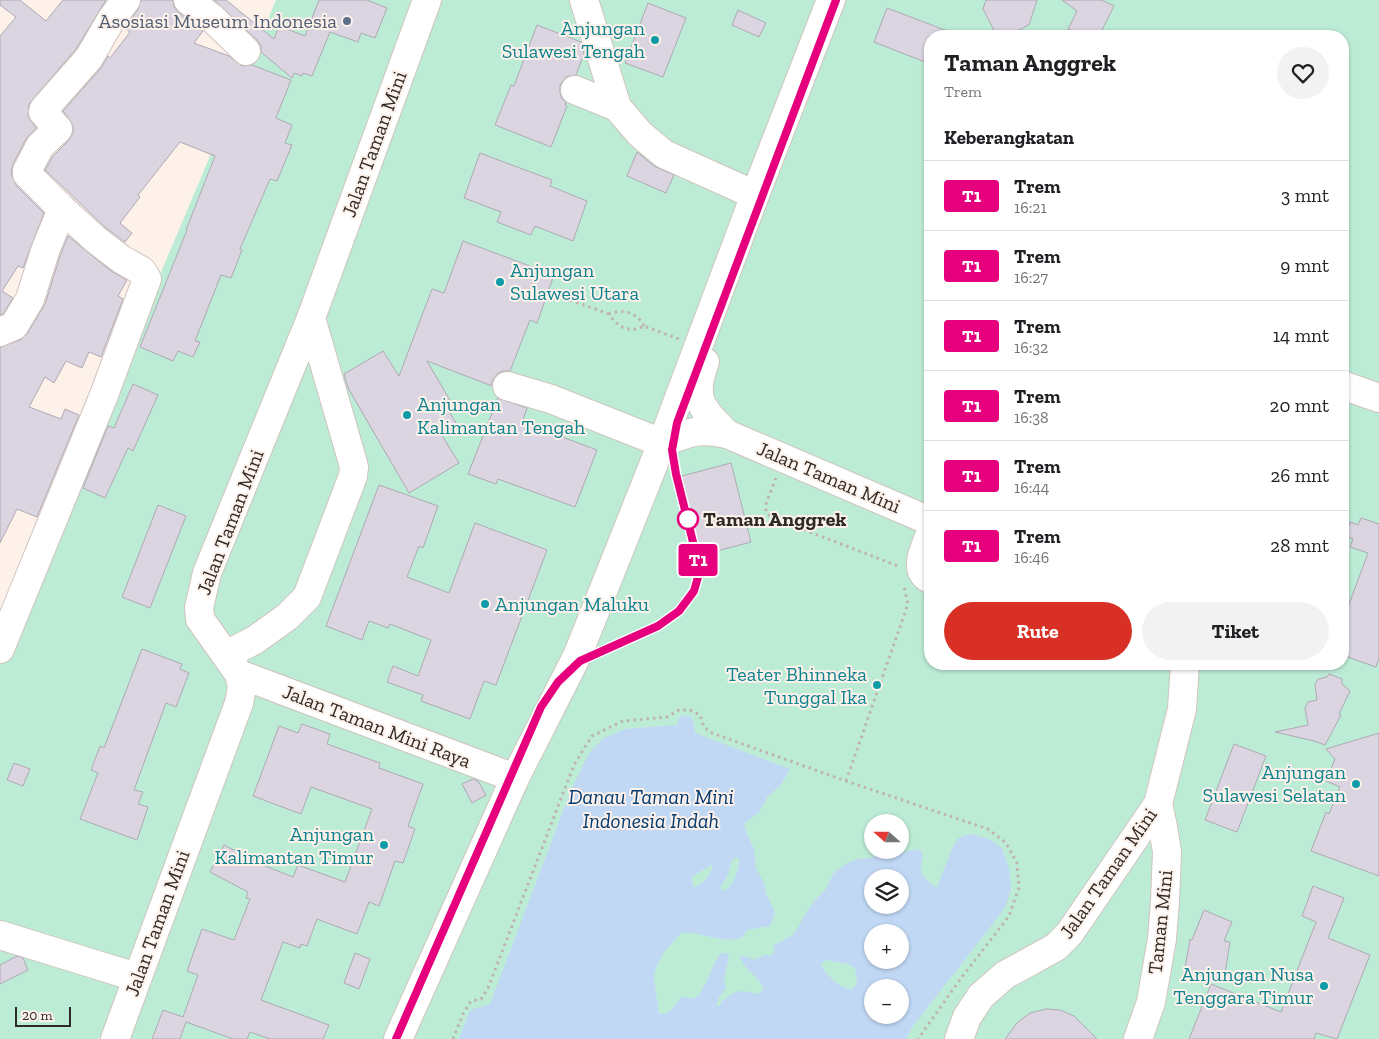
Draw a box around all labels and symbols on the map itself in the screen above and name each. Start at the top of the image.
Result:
place label: Asosiasi Museum Indonesia [98,9,337,33]
marker: Asosiasi Museum Indonesia [341,15,353,27]
place label: Anjungan Sulawesi Tengah [502,16,646,63]
marker: Anjungan Sulawesi Tengah [649,34,661,46]
street label: Jalan Taman Mini [336,67,412,220]
place label: Anjungan Sulawesi Utara [510,258,640,305]
marker: Anjungan Sulawesi Utara [494,276,506,288]
place label: Anjungan Kalimantan Tengah [417,392,586,439]
marker: Anjungan Kalimantan Tengah [401,409,413,421]
street label: Jalan Taman Mini [754,436,905,518]
street label: Jalan Taman Mini [191,446,269,598]
place label: Taman Anggrek [703,507,846,531]
marker: Taman Anggrek [677,508,699,530]
line badge: T1 [676,544,720,576]
place label: Anjungan Maluku [495,592,649,616]
marker: Anjungan Maluku [479,598,491,610]
place label: Teater Bhinneka Tunggal Ika [726,662,867,709]
street label: Jalan Taman Mini Raya [280,679,475,773]
marker: Teater Bhinneka Tunggal Ika [871,679,883,691]
place label: Anjungan Sulawesi Selatan [1203,760,1347,807]
marker: Anjungan Sulawesi Selatan [1350,778,1362,790]
water label: Danau Taman Mini Indonesia Indah [568,784,734,833]
street label: Jalan Taman Mini [1054,803,1162,943]
north arrow [864,814,909,859]
place label: Anjungan Kalimantan Timur [215,822,375,869]
marker: Anjungan Kalimantan Timur [378,839,390,851]
street label: Jalan Taman Mini [119,846,195,999]
street label: Taman Mini [1143,869,1177,975]
place label: Anjungan Nusa Tenggara Timur [1173,962,1314,1009]
marker: Anjungan Nusa Tenggara Timur [1318,980,1330,992]
scale bar [15,1004,71,1027]

